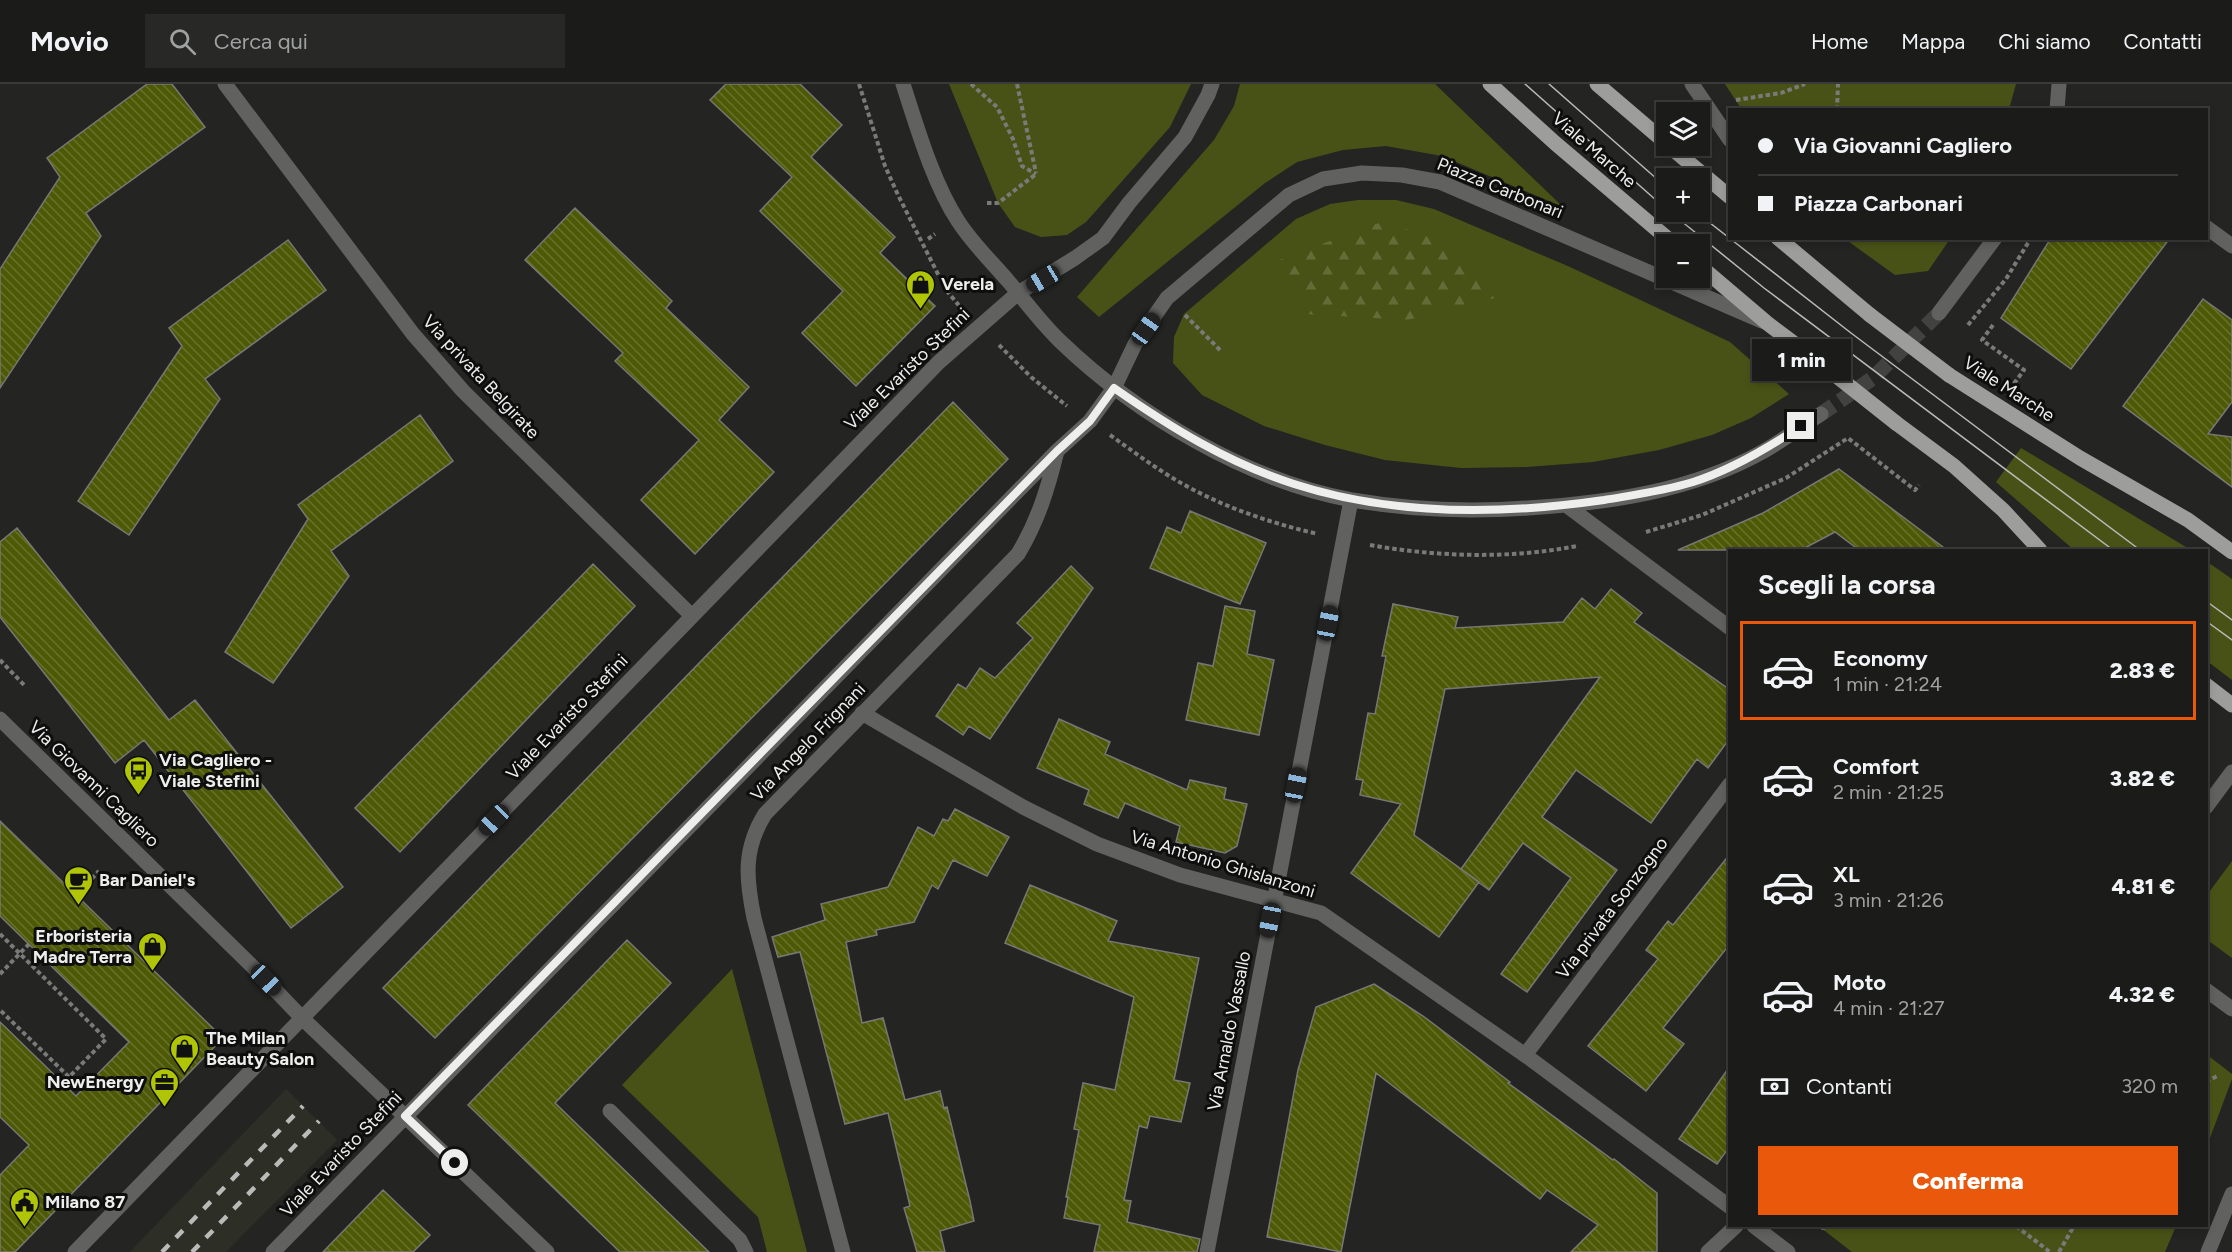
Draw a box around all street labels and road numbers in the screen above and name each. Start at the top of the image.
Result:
street label: Viale Marche [1547,108,1641,193]
street label: Piazza Carbonari [1434,153,1566,223]
street label: Viale Evaristo Stefini [840,303,974,435]
street label: Via privata Belgirate [418,311,544,444]
street label: Viale Marche [1959,351,2059,427]
street label: Viale Evaristo Stefini [501,650,633,784]
street label: Via Angelo Frignani [746,678,870,806]
street label: Via Giovanni Cagliero [24,716,164,852]
street label: Via Antonio Ghislanzoni [1128,825,1318,903]
street label: Via privata Sonzogno [1552,833,1672,983]
street label: Via Arnaldo Vassallo [1203,949,1255,1113]
street label: Viale Evaristo Stefini [275,1087,407,1221]

